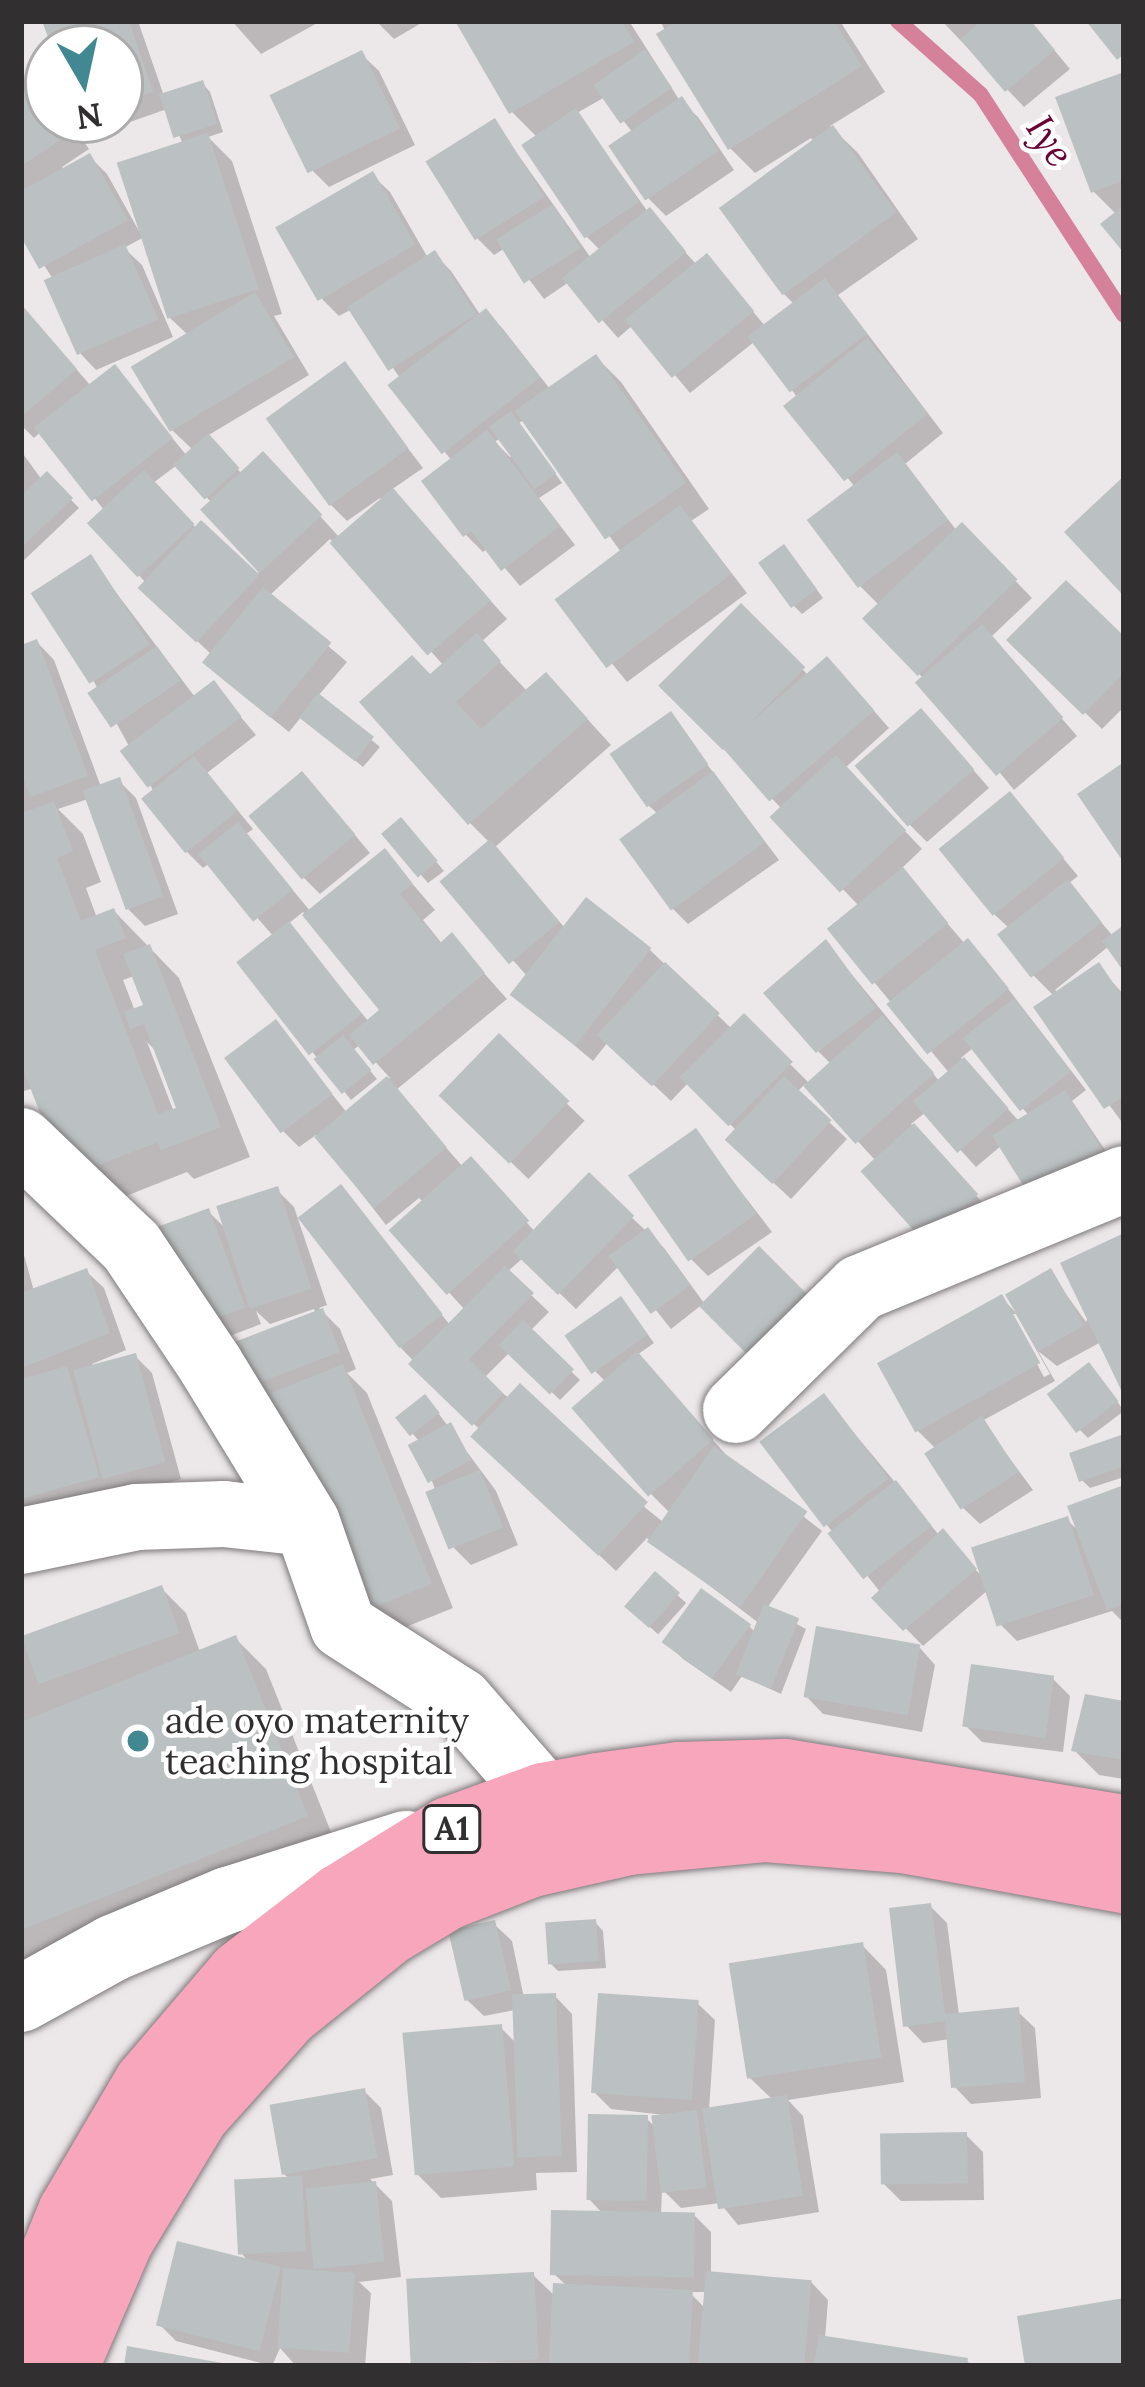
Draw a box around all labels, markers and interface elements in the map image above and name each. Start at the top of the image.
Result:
north arrow [24,24,144,144]
text: N [73,94,105,139]
water label: Iye [1016,107,1084,175]
place label: ade oyo maternity teaching hospital [165,1698,469,1783]
marker: ade oyo maternity teaching hospital [122,1725,154,1757]
road number: A1 [422,1802,482,1856]

